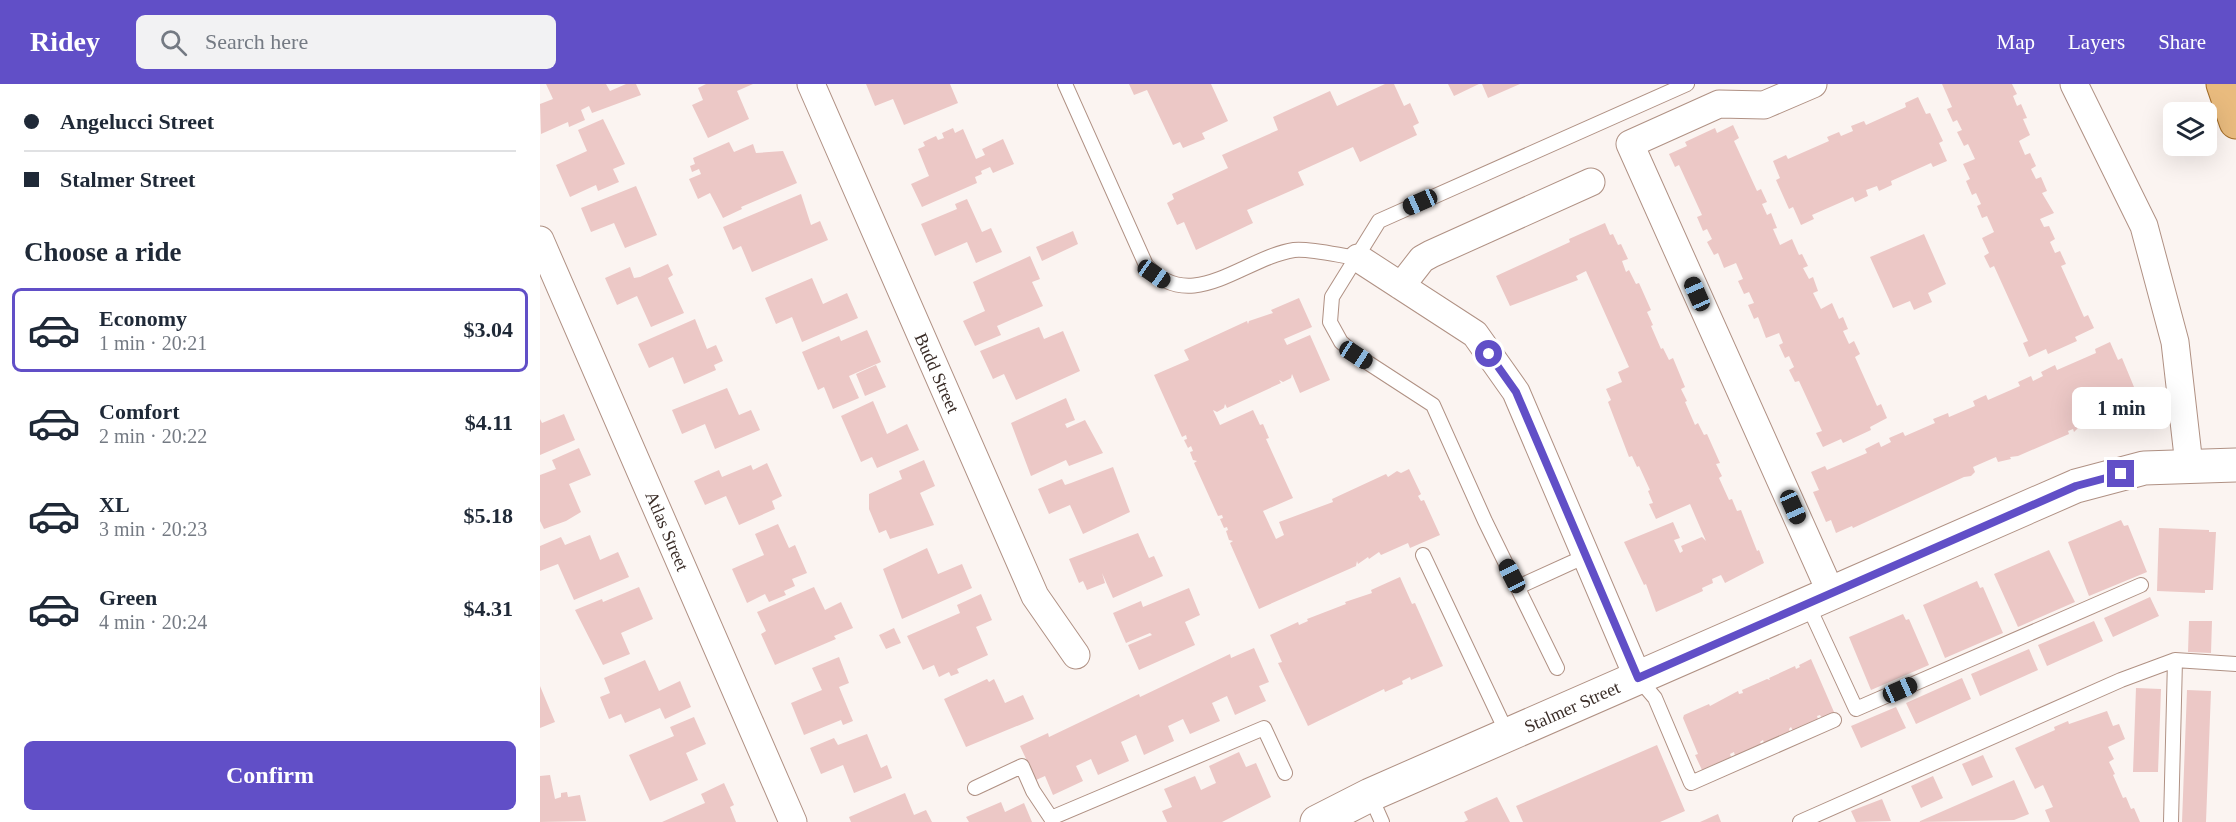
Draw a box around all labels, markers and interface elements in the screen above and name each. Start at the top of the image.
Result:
search box [136,15,556,69]
text: Ridey [30,26,100,57]
icon: search [157,26,190,59]
text: Search here [205,29,308,54]
text: Map [1997,30,2035,54]
text: Layers [2068,30,2125,54]
text: Share [2158,30,2206,54]
map controls [2163,102,2217,156]
button: layers [2163,102,2217,156]
text: Angelucci Street [60,109,214,134]
text: Stalmer Street [60,167,195,192]
car [1400,186,1440,218]
text: Choose a ride [24,237,182,267]
car [1134,256,1174,292]
car [1681,274,1713,314]
icon: car [27,303,81,357]
text: Economy [99,306,187,331]
text: $3.04 [464,317,513,342]
street label: Budd Street [910,330,964,416]
text: 1 min · 20:21 [99,332,207,354]
car [1336,338,1376,372]
route start [1475,340,1502,367]
callout: 1 min [2072,387,2170,429]
icon: car [27,396,81,450]
text: 1 min [2097,397,2146,419]
text: Comfort [99,399,180,424]
text: $4.11 [465,410,513,435]
text: 2 min · 20:22 [99,425,207,447]
route end [2107,460,2134,487]
car [1777,487,1809,527]
street label: Atlas Street [641,488,693,574]
icon: car [27,489,81,543]
text: XL [99,492,130,517]
text: $5.18 [464,503,513,528]
text: 3 min · 20:23 [99,518,207,540]
car [1496,556,1528,596]
icon: car [27,582,81,636]
text: Green [99,585,157,610]
text: $4.31 [464,596,513,621]
text: 4 min · 20:24 [99,611,207,633]
car [1880,674,1920,706]
street label: Stalmer Street [1521,677,1623,737]
button: Confirm [24,741,516,810]

